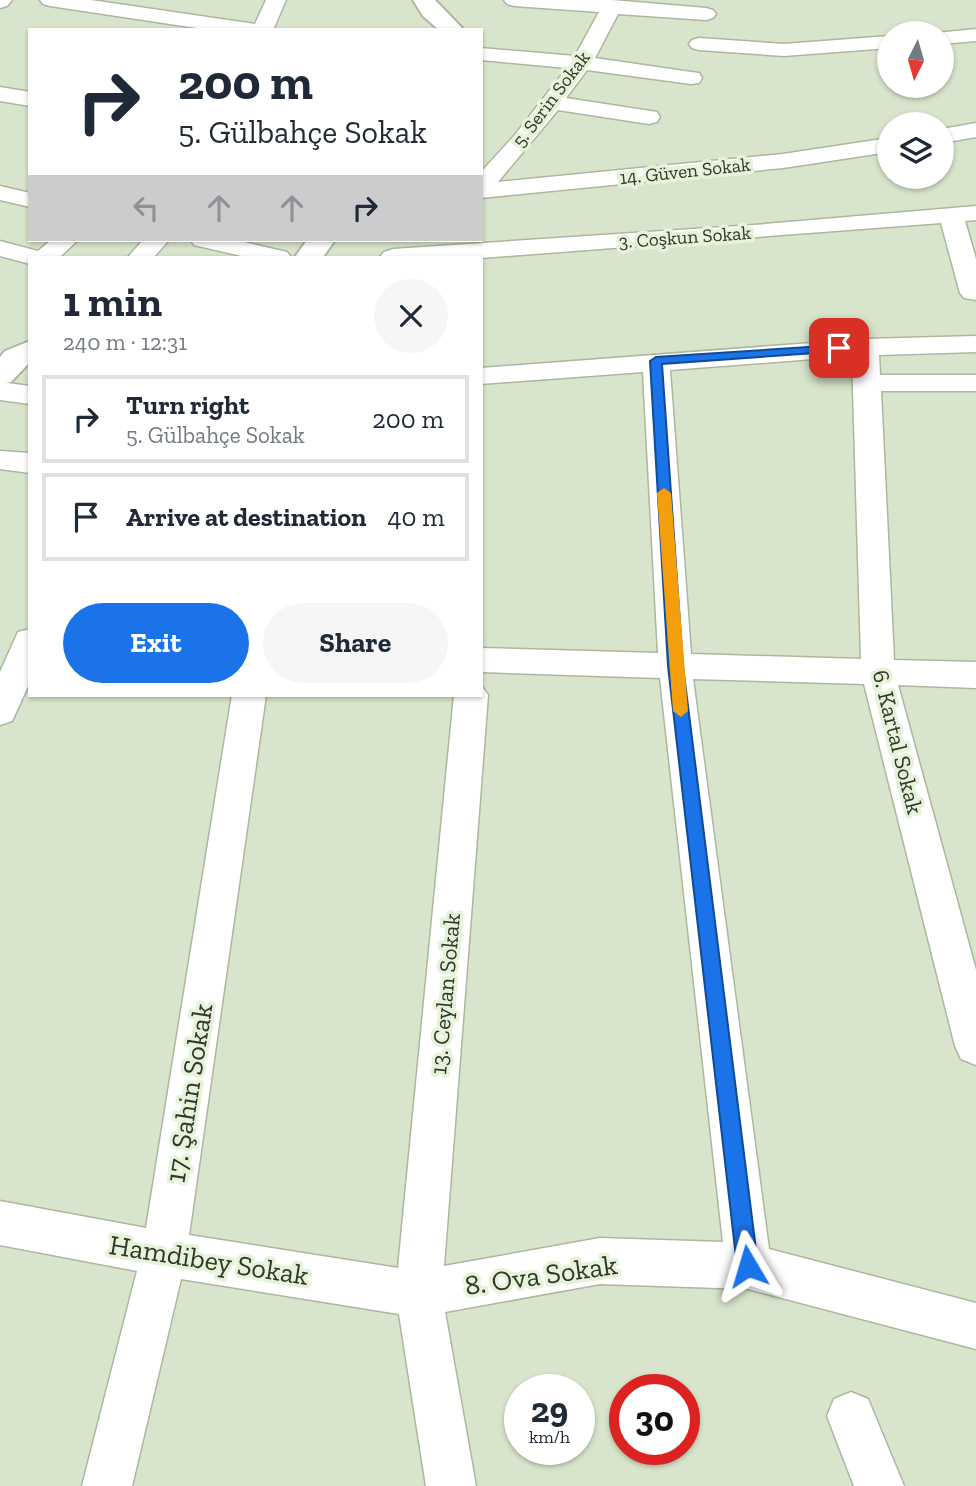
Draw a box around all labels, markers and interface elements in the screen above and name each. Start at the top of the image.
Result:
north arrow [877,21,954,98]
map controls [877,21,954,189]
street label: 5. Serin Sokak [507,46,595,152]
text: 200 m [178,53,313,112]
icon: right [63,56,154,147]
button: layers [877,112,954,189]
text: 5. Gülbahçe Sokak [178,113,427,151]
street label: 14. Güven Sokak [618,153,752,189]
icon: left [127,189,165,227]
icon: ahead [200,189,238,227]
icon: ahead [273,189,311,227]
icon: right [346,189,384,227]
street label: 3. Coşkun Sokak [618,221,752,253]
text: 1 min [63,276,162,327]
button: close [374,279,448,353]
pin [809,318,869,378]
text: 240 m · 12:31 [63,328,187,356]
icon: arrive [820,329,858,367]
text: Turn right [126,389,249,421]
icon: right [67,400,105,438]
text: 200 m [372,403,444,435]
text: 5. Gülbahçe Sokak [126,421,305,449]
icon: arrive [67,498,105,536]
text: Arrive at destination [126,501,366,533]
text: 40 m [387,501,445,533]
button: Exit [63,603,249,683]
button: Share [263,603,448,683]
street label: 6. Kartal Sokak [867,667,929,817]
street label: 13. Ceylan Sokak [424,912,466,1076]
street label: 17. Şahin Sokak [159,1001,220,1185]
street label: Hamdibey Sokak [107,1228,311,1292]
position arrow [711,1229,785,1303]
street label: 8. Ova Sokak [463,1248,620,1302]
speed limit sign: 30 [609,1374,700,1465]
text: 29 [531,1389,568,1431]
text: km/h [529,1426,570,1448]

